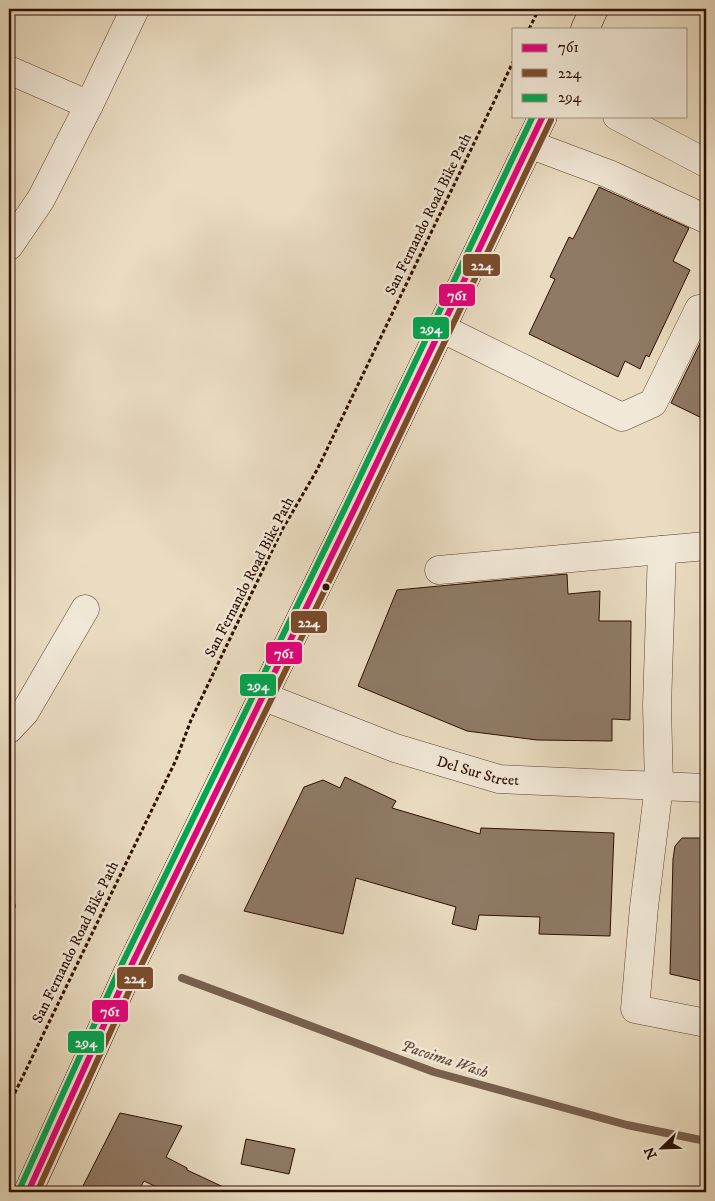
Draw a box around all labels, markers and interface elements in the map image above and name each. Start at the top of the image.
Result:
legend [512,28,688,118]
text: 761 [558,38,579,57]
text: 224 [558,64,582,83]
text: 294 [558,88,582,107]
street label: San Fernando Road Bike Path [381,130,476,298]
line badge: 224 [462,253,501,277]
text: 224 [471,257,494,275]
line badge: 761 [438,283,476,307]
text: 761 [447,287,467,305]
line badge: 294 [412,316,450,340]
text: 294 [420,320,443,338]
street label: San Fernando Road Bike Path [201,494,298,661]
unlabelled marker [321,582,331,592]
line badge: 224 [290,610,328,634]
text: 224 [298,614,321,632]
line badge: 761 [265,641,303,665]
text: 761 [274,645,294,663]
line badge: 294 [239,673,277,697]
text: 294 [247,677,270,695]
street label: Del Sur Street [434,752,520,790]
street label: San Fernando Road Bike Path [28,858,123,1026]
line badge: 224 [116,966,154,990]
text: 224 [124,970,147,988]
line badge: 761 [91,999,129,1023]
text: 761 [100,1003,120,1021]
line badge: 294 [67,1030,105,1054]
text: 294 [75,1034,98,1052]
water label: Pacoima Wash [399,1036,491,1082]
north arrow [638,1124,688,1174]
text: N [640,1143,661,1161]

